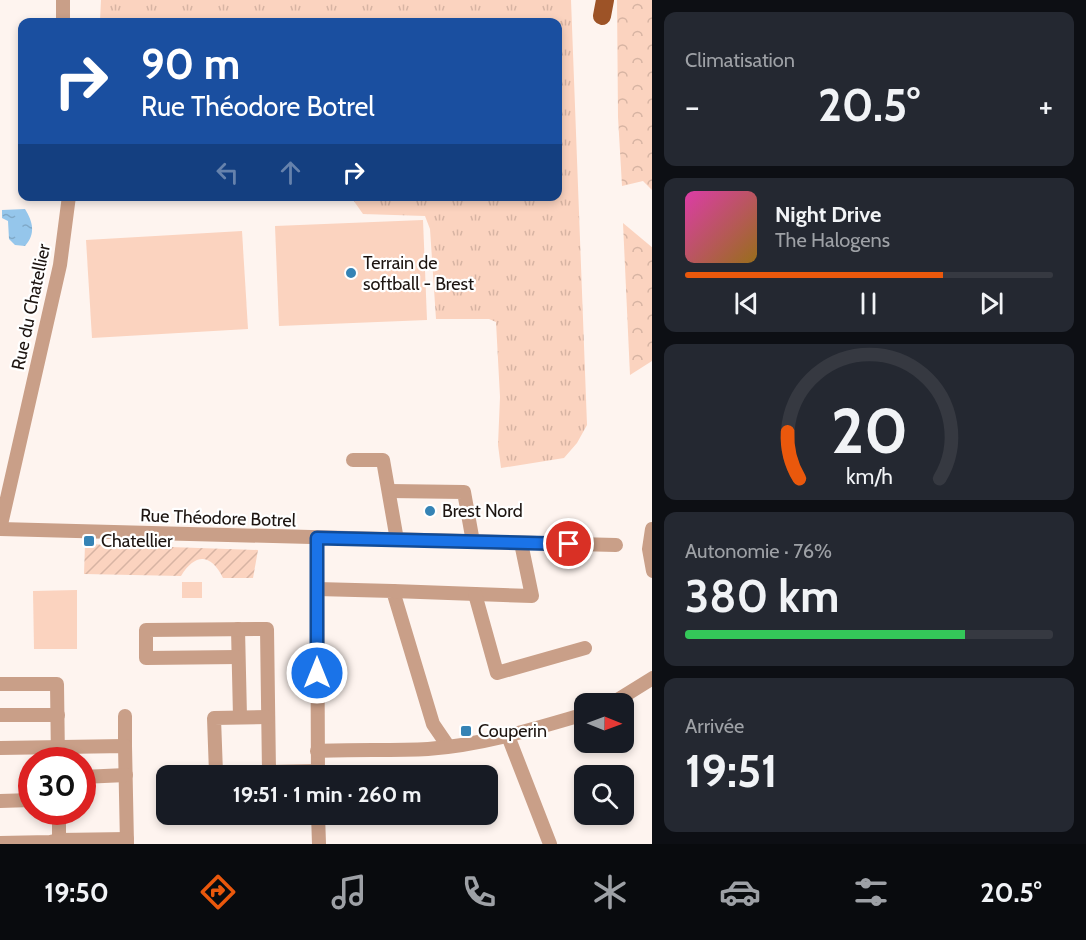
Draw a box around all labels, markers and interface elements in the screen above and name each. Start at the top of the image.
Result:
text: 90 m [141,38,240,90]
icon: right [42,42,120,120]
text: Climatisation [685,48,795,72]
text: 20.5° [818,78,920,132]
text: − [685,86,700,126]
text: + [1038,86,1053,126]
text: Rue Théodore Botrel [141,90,375,123]
icon: left [211,156,244,189]
icon: ahead [274,156,307,189]
icon: right [337,156,370,189]
text: Night Drive [775,201,881,228]
text: The Halogens [775,228,890,252]
street label: Rue du Chatellier [7,242,55,372]
place label: Terrain de softball - Brest [363,252,474,295]
marker: Terrain de softball - Brest [344,266,358,280]
icon: previous [730,287,763,320]
icon: pause [852,287,885,320]
icon: next [975,287,1008,320]
text: 20 [830,393,908,469]
text: km/h [846,463,892,489]
place label: Brest Nord [442,500,523,522]
street label: Rue Théodore Botrel [140,504,297,532]
marker: Brest Nord [423,504,437,518]
pin [543,518,594,569]
icon: arrive [552,527,585,560]
place label: Chatellier [101,530,173,552]
marker: Chatellier [82,534,96,548]
text: Autonomie · 76% [685,539,832,563]
text: 380 km [685,569,839,623]
position arrow [285,641,349,705]
north arrow [574,693,634,753]
map controls [574,693,634,825]
text: Arrivée [685,714,744,738]
place label: Couperin [478,720,547,742]
marker: Couperin [459,724,473,738]
text: 19:51 [685,744,778,798]
speed limit sign: 30 [18,747,96,825]
button: search [574,765,634,825]
text: 19:51 · 1 min · 260 m [233,781,421,808]
icon: directions [197,871,239,913]
icon: music [328,871,370,913]
icon: phone [458,871,500,913]
icon: climate [589,871,631,913]
icon: car [719,871,761,913]
icon: filters [850,871,892,913]
text: 19:50 [44,876,109,909]
text: 20.5° [980,876,1042,909]

